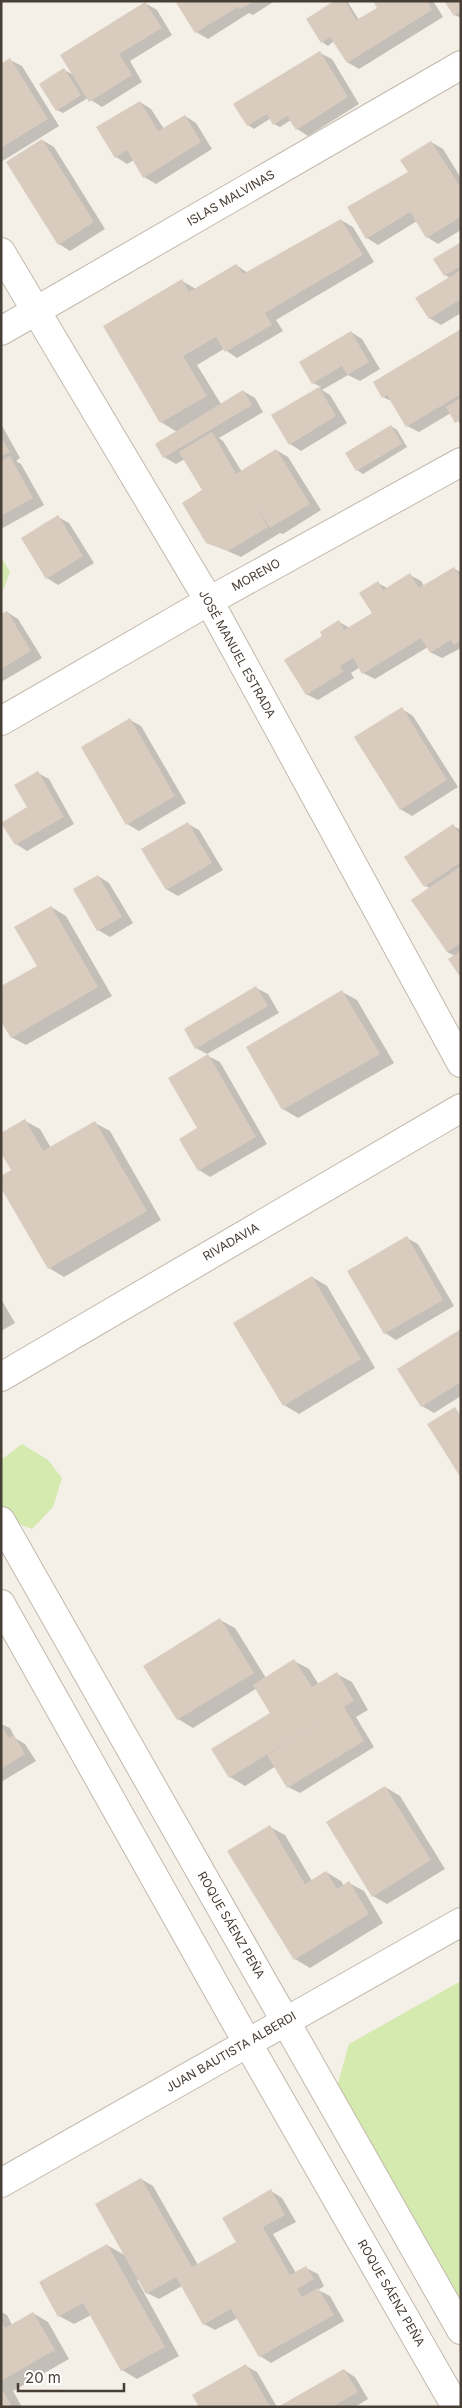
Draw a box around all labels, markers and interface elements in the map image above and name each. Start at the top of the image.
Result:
street label: ISLAS MALVINAS [184,166,277,229]
street label: MORENO [229,555,283,594]
street label: JOSÉ MANUEL ESTRADA [196,587,279,720]
street label: RIVADAVIA [200,1220,261,1264]
street label: ROQUE SÁENZ PEÑA [195,1869,268,1981]
street label: JUAN BAUTISTA ALBERDI [163,2008,299,2095]
street label: ROQUE SÁENZ PEÑA [355,2237,428,2349]
scale bar [18,2360,124,2392]
text: 20 m [25,2368,61,2387]

